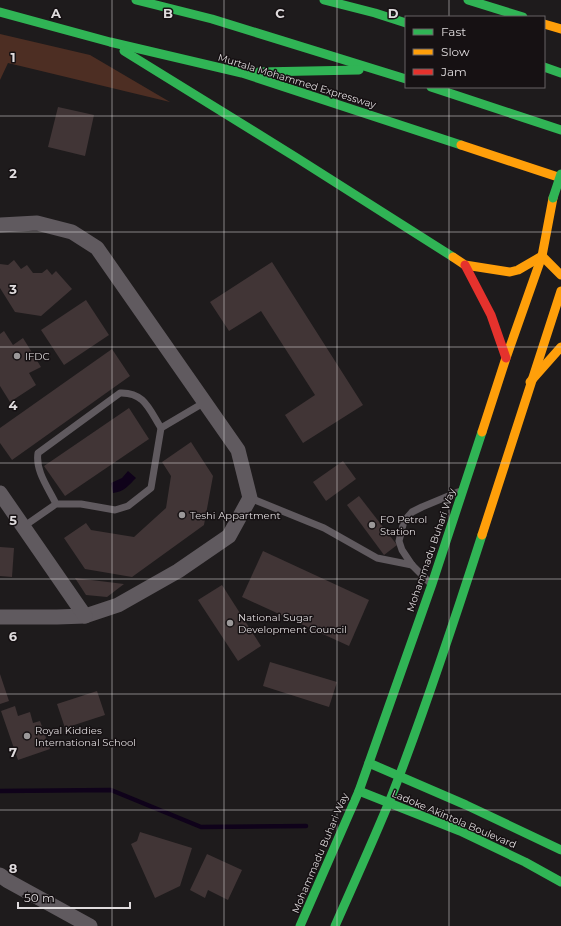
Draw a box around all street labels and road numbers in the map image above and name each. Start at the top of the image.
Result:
street label: Murtala Mohammed Expressway [216,51,378,111]
street label: Mohammadu Buhari Way [404,486,458,613]
street label: Ladoke Akintola Boulevard [390,787,518,851]
street label: Mohammadu Buhari Way [289,790,352,915]

